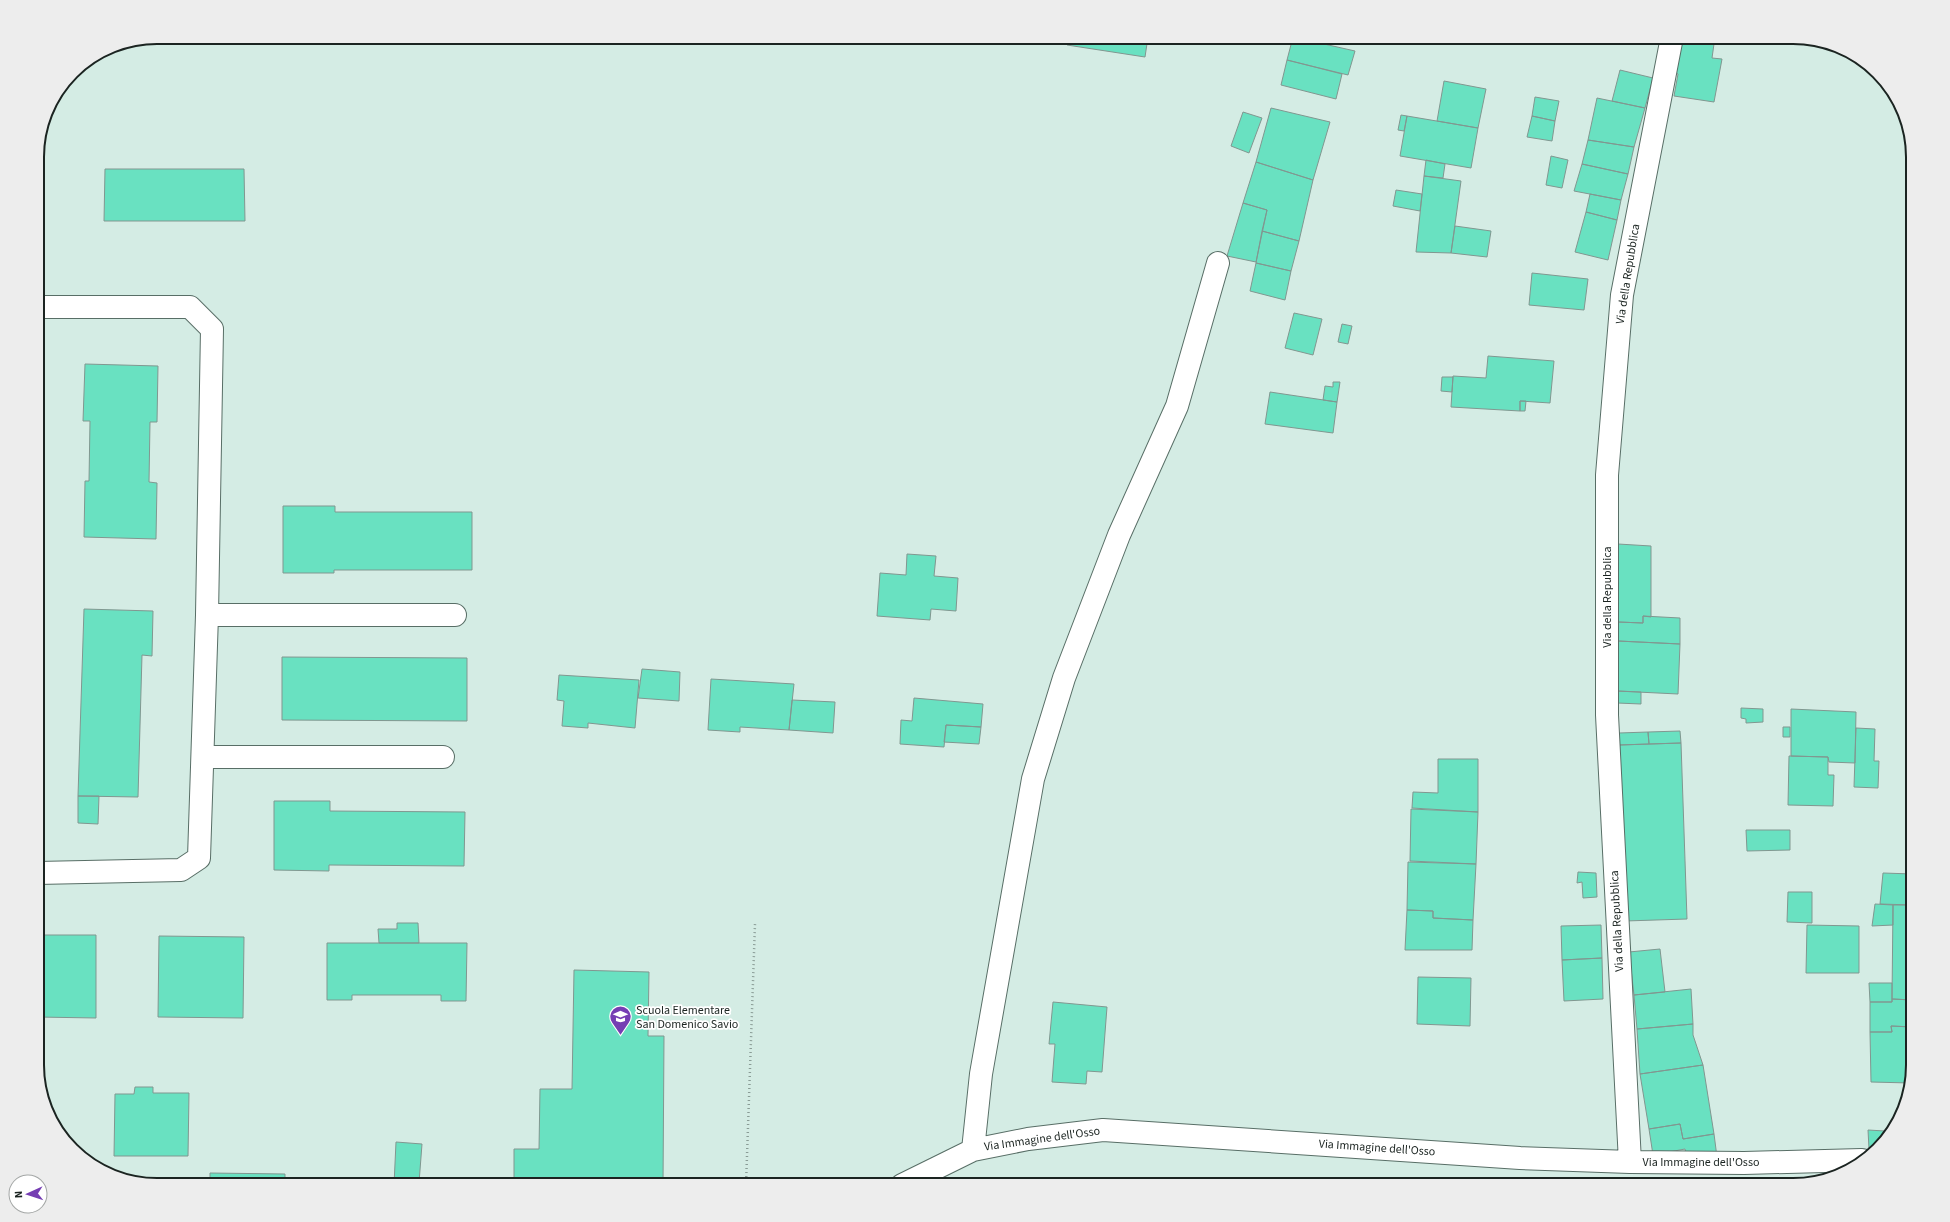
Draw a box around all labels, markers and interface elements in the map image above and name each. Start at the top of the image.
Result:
street label: Via della Repubblica [1612,223,1644,325]
street label: Via della Repubblica [1599,546,1616,648]
street label: Via della Repubblica [1606,870,1628,972]
place label: Scuola Elementare San Domenico Savio [636,1002,738,1033]
school or university icon: Scuola Elementare San Domenico Savio [608,1004,634,1037]
street label: Via Immagine dell'Osso [983,1122,1101,1156]
street label: Via Immagine dell'Osso [1318,1135,1436,1161]
street label: Via Immagine dell'Osso [1643,1154,1759,1171]
north arrow [8,1174,48,1214]
text: N [11,1190,26,1199]

